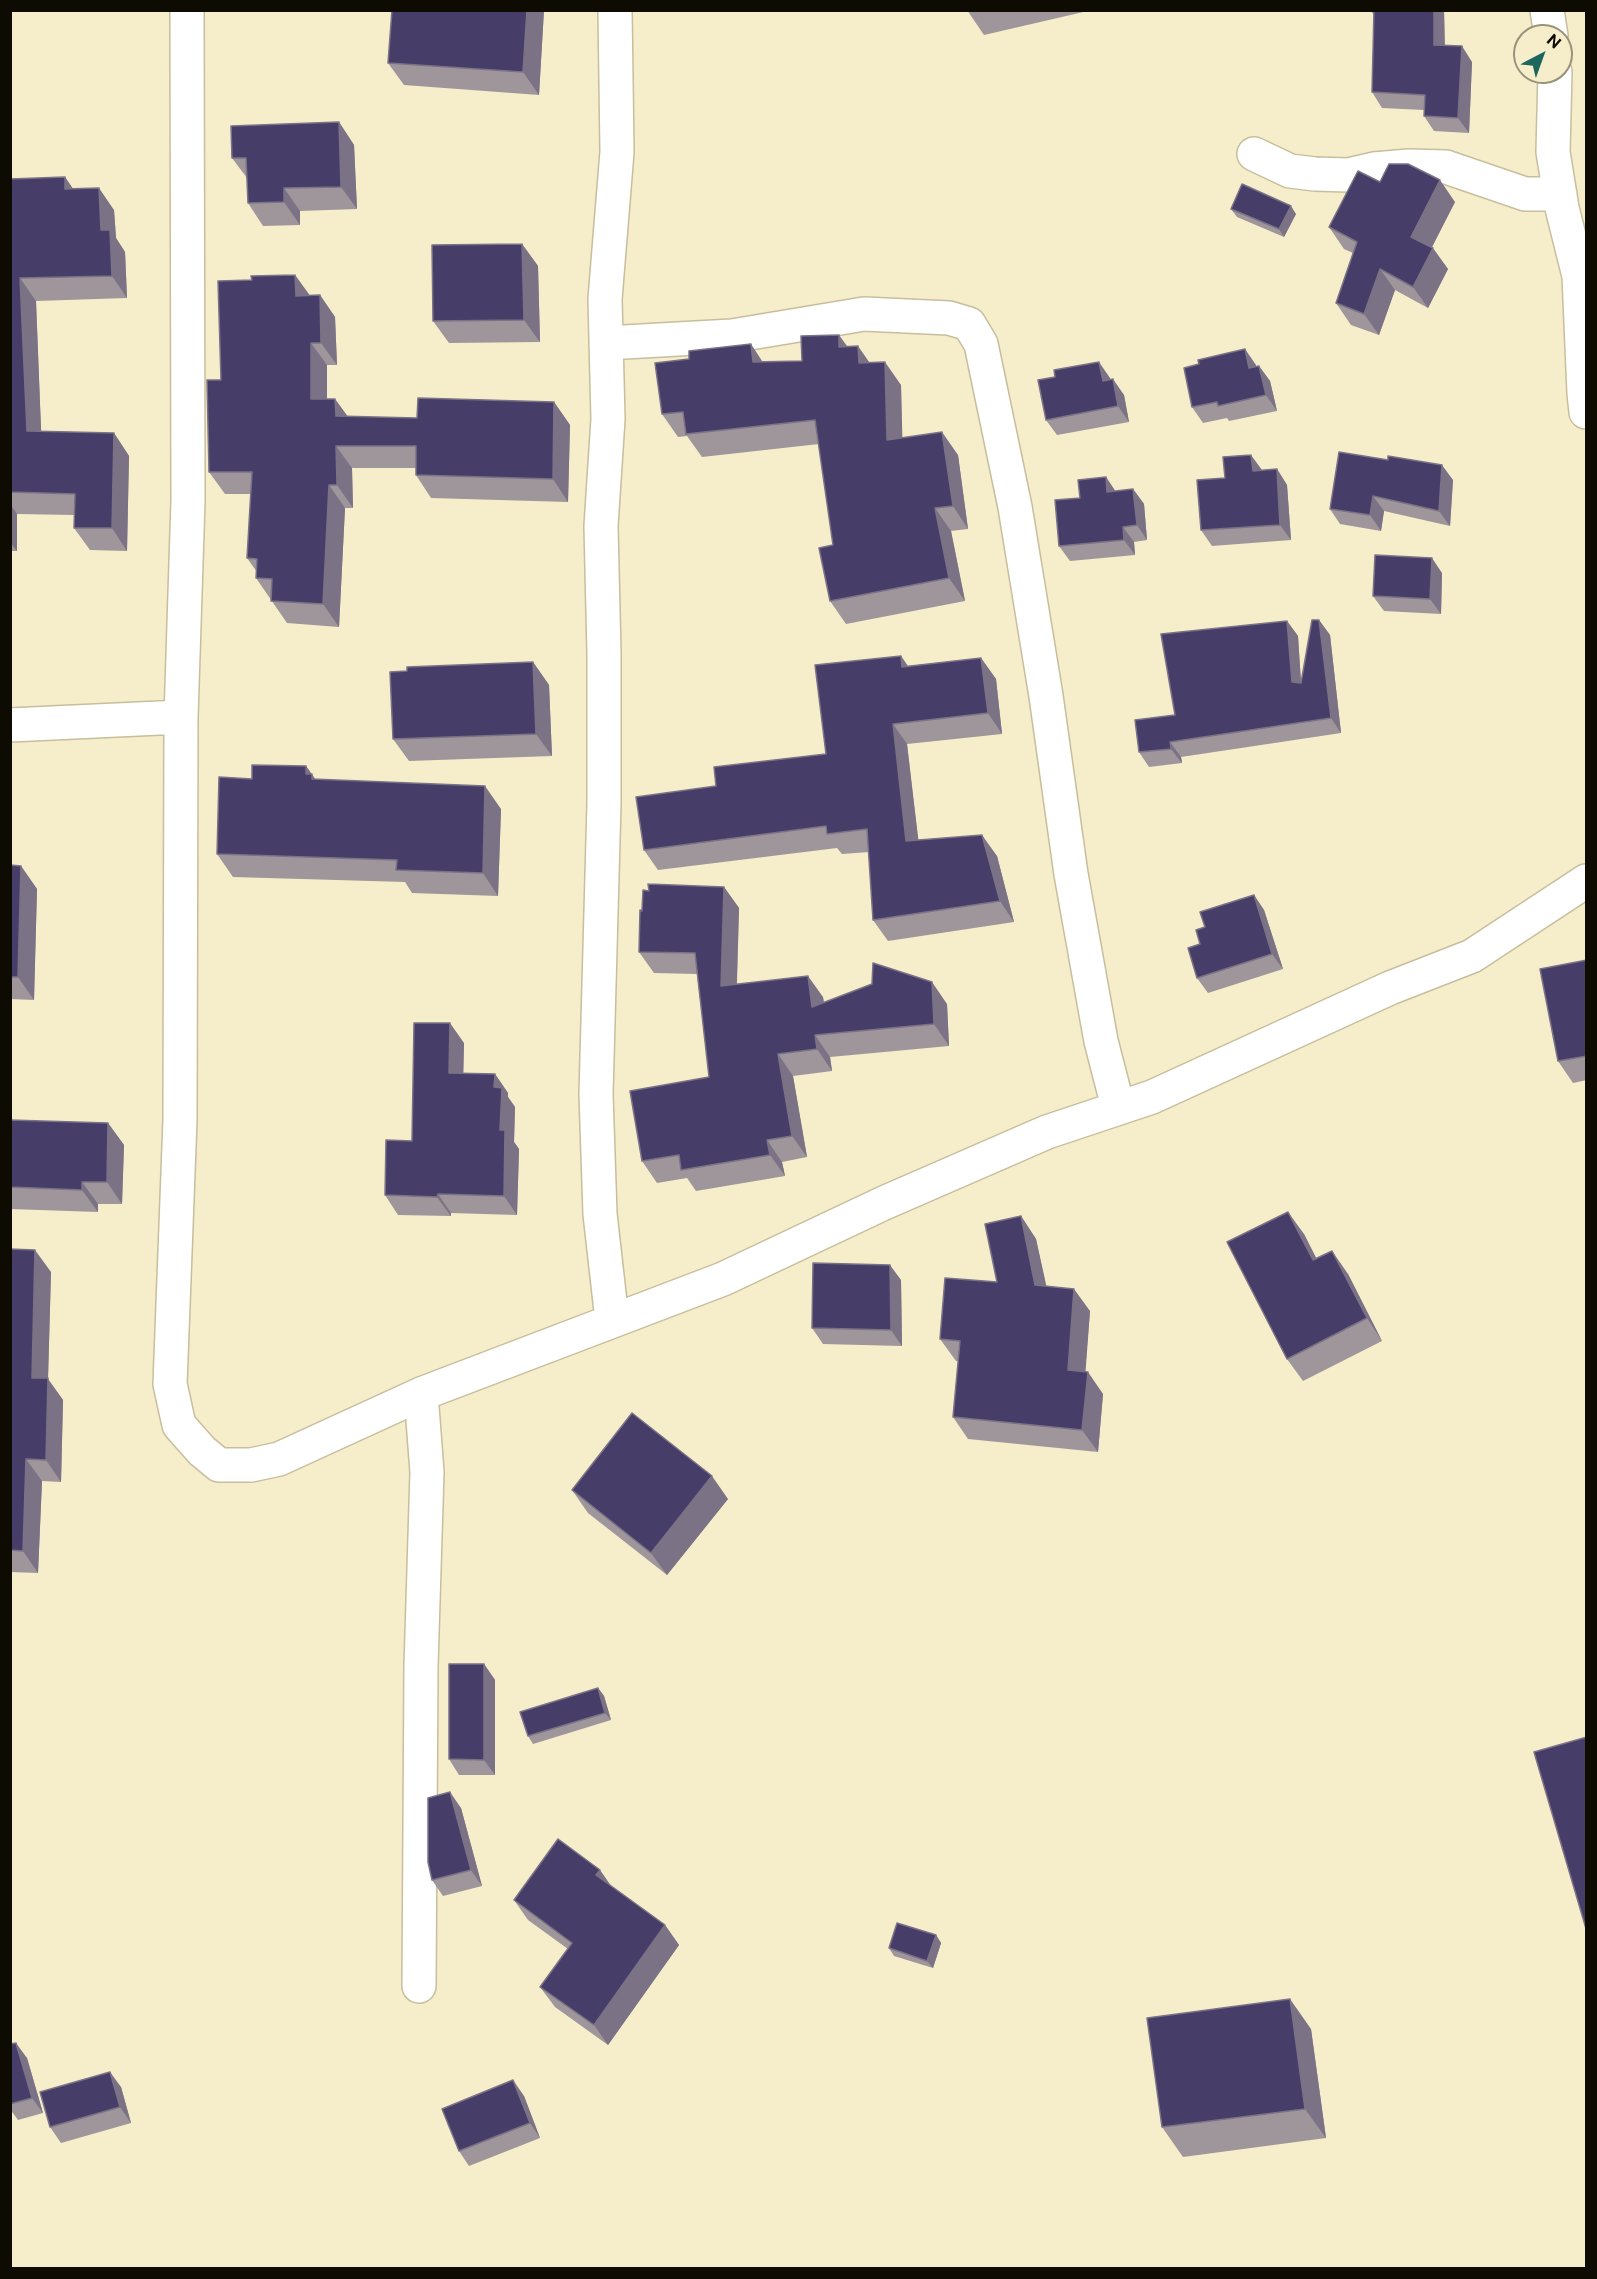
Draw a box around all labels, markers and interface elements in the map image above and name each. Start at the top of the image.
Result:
north arrow [1513,24,1573,84]
text: N [1543,30,1565,53]

